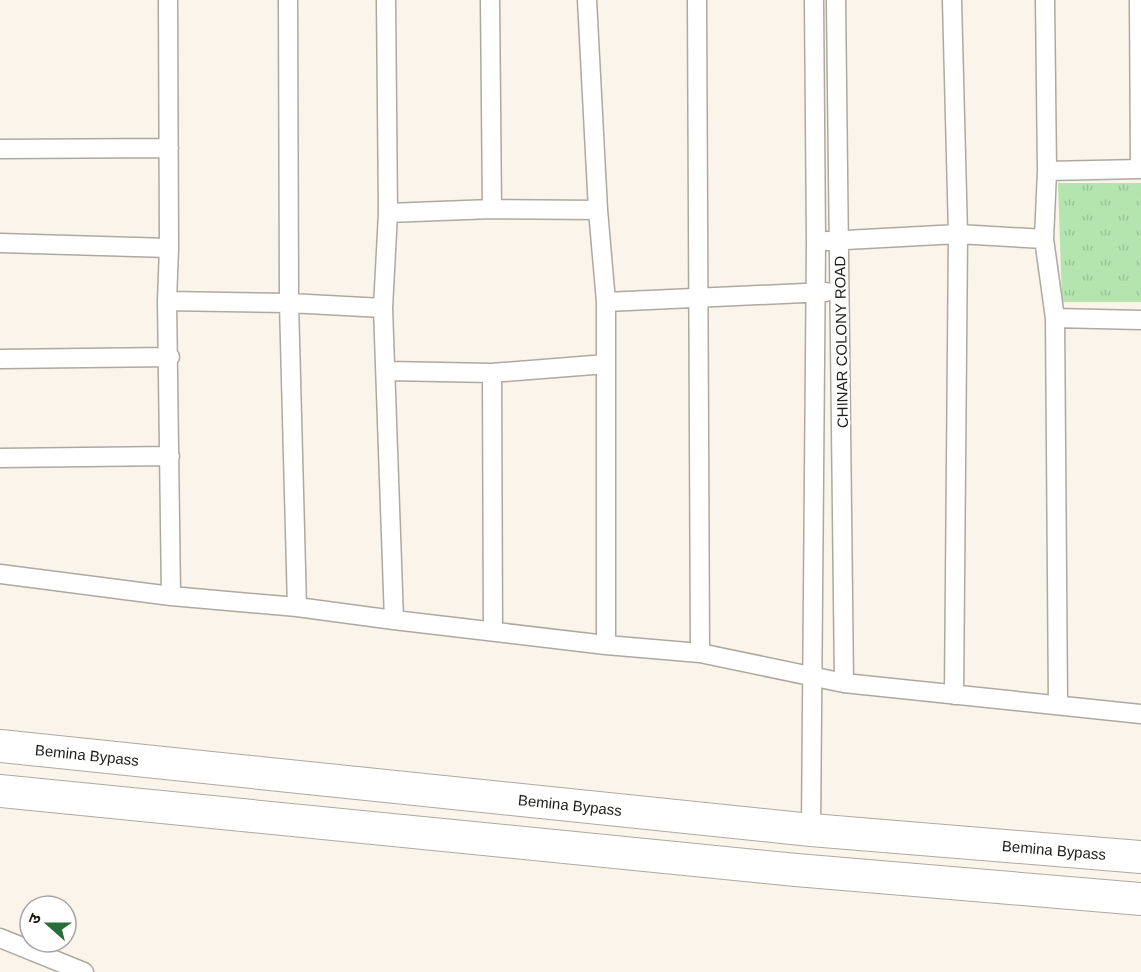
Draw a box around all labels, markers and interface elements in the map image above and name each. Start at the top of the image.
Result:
street label: CHINAR COLONY ROAD [831,256,851,428]
street label: Bemina Bypass [34,741,140,769]
street label: Bemina Bypass [517,791,623,819]
street label: Bemina Bypass [1001,837,1107,863]
north arrow [18,894,78,954]
text: उ [25,911,44,926]

